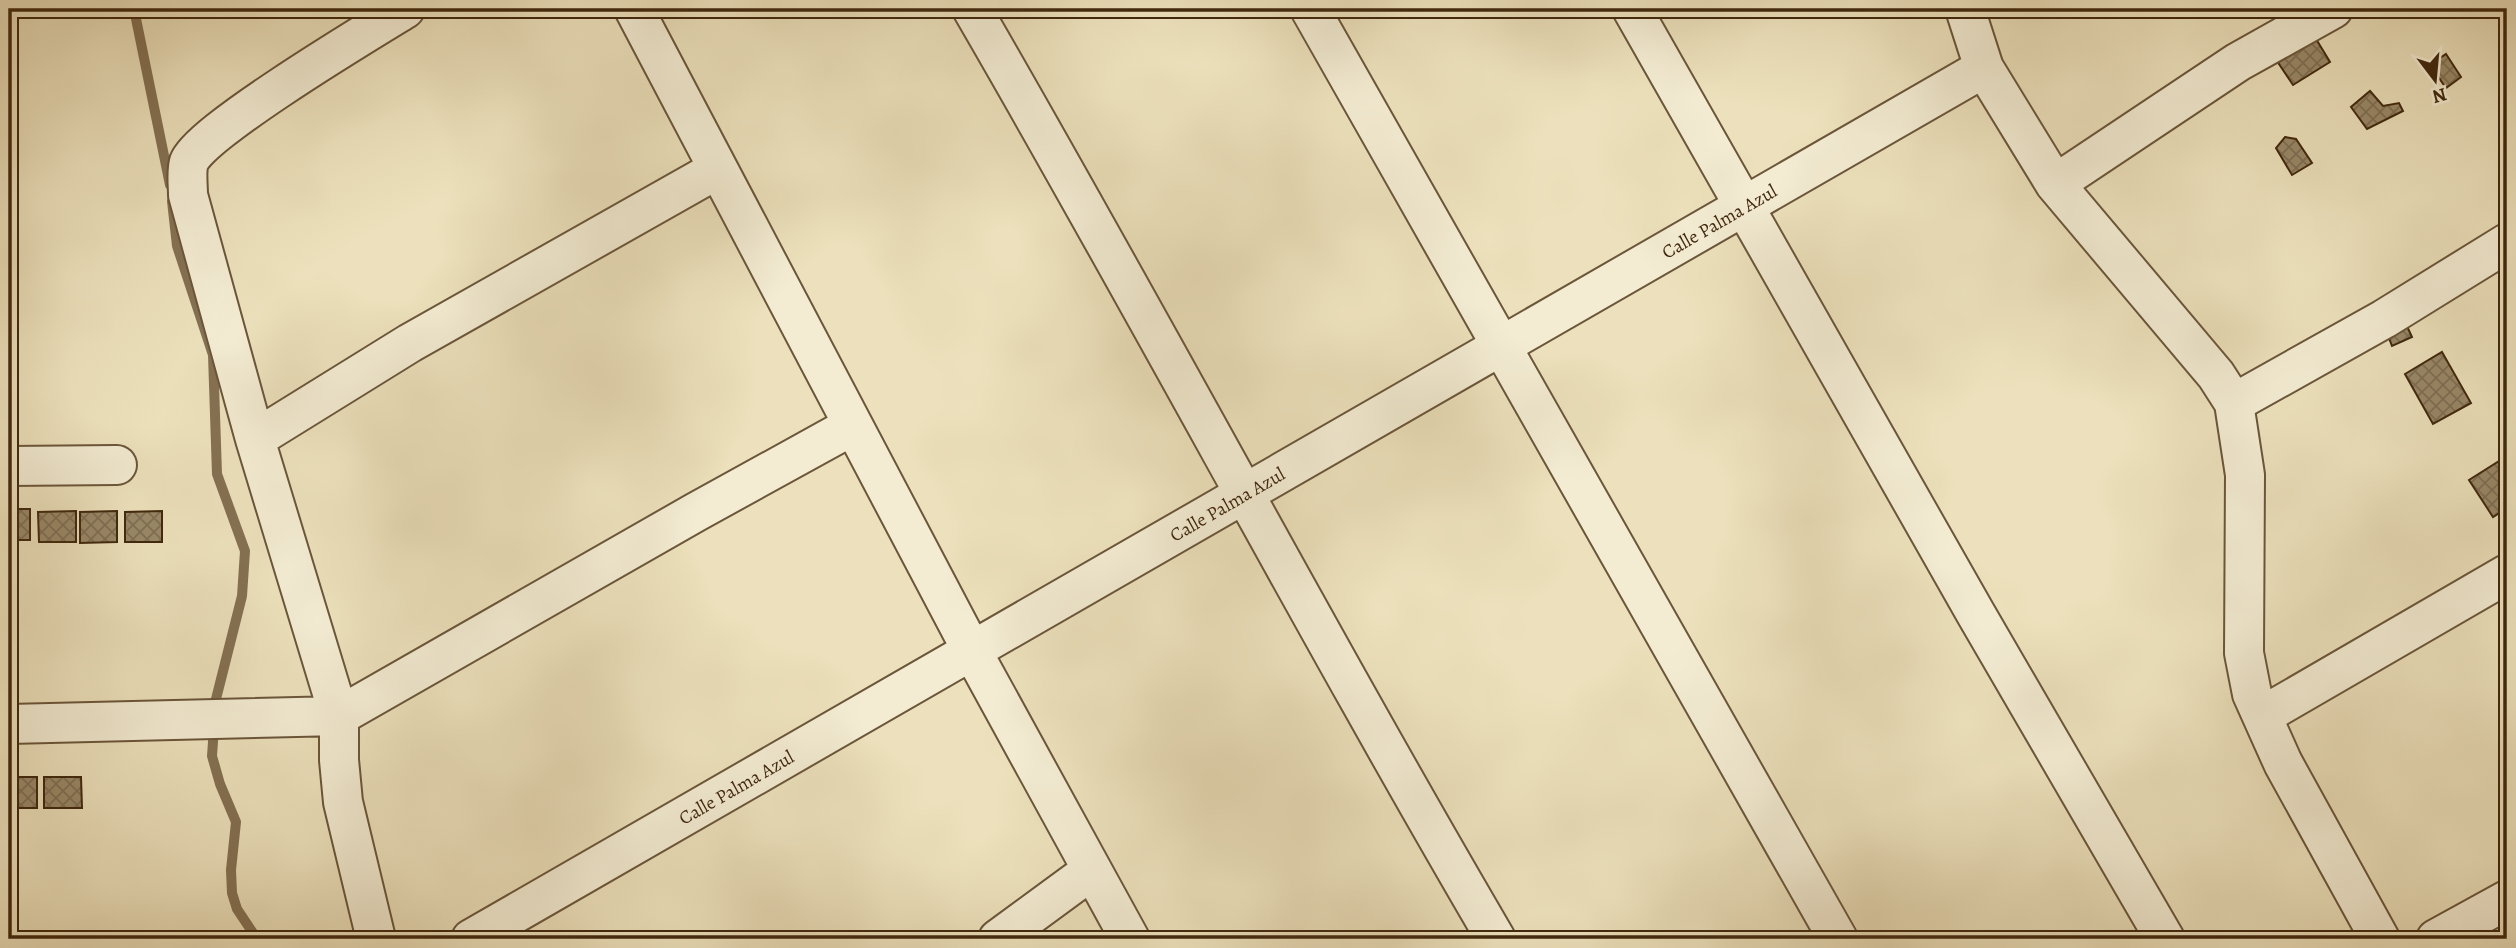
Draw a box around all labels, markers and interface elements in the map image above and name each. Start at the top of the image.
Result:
north arrow [2400,46,2470,116]
text: N [2429,81,2450,110]
street label: Calle Palma Azul [1657,178,1782,265]
street label: Calle Palma Azul [1165,461,1290,548]
street label: Calle Palma Azul [674,744,799,831]

